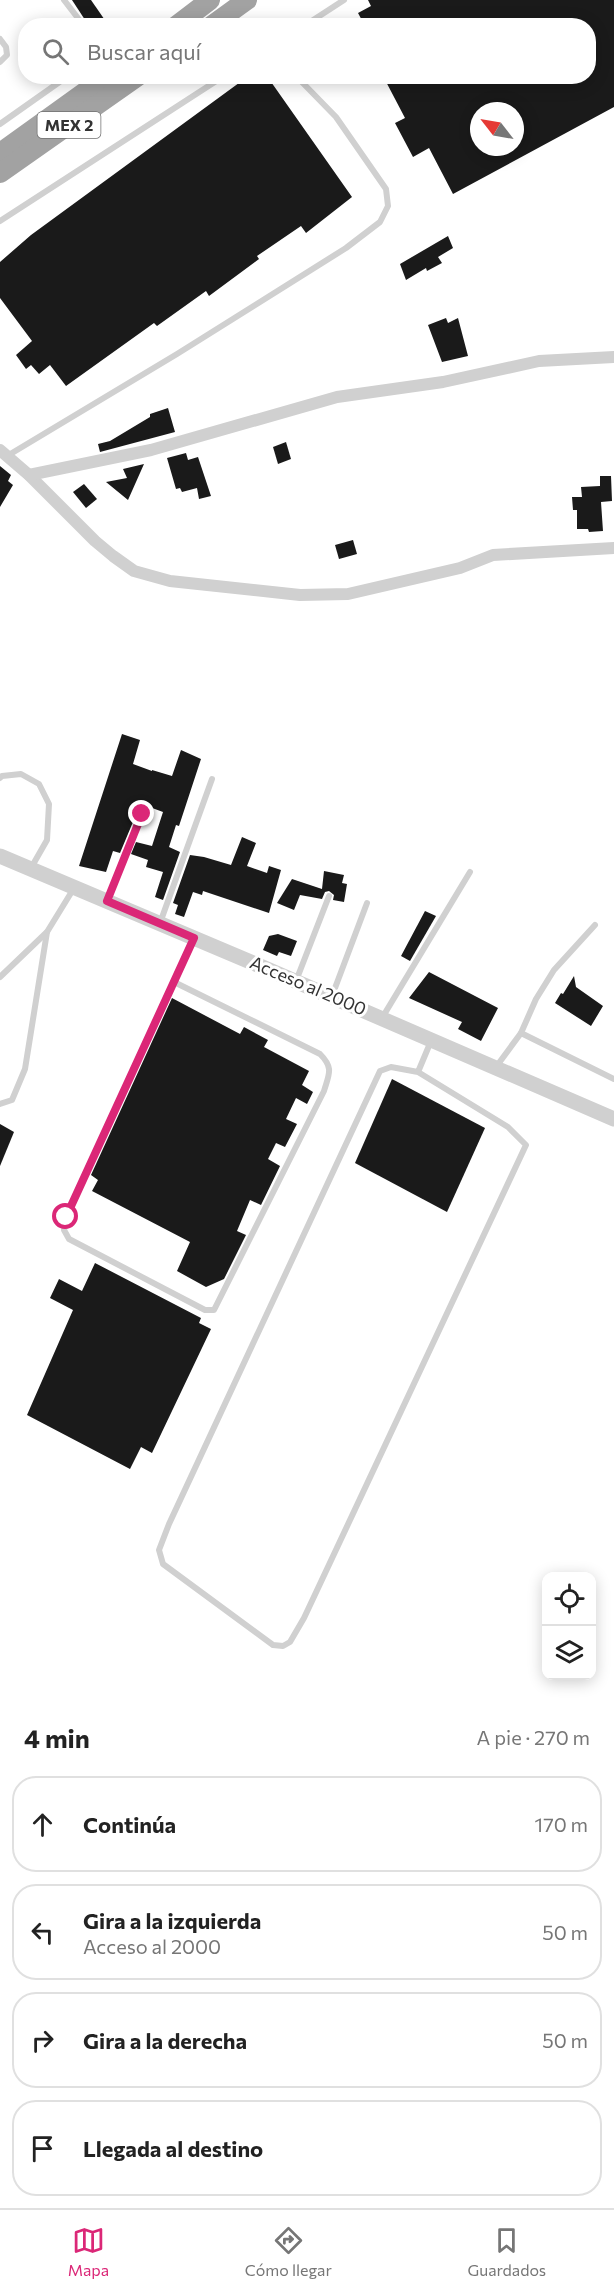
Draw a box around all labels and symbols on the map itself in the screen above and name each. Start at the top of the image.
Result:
north arrow [470,102,524,156]
road number: MEX 2 [38,112,100,138]
route end [128,800,154,826]
street label: Acceso al 2000 [247,951,370,1019]
route start [52,1203,78,1229]

